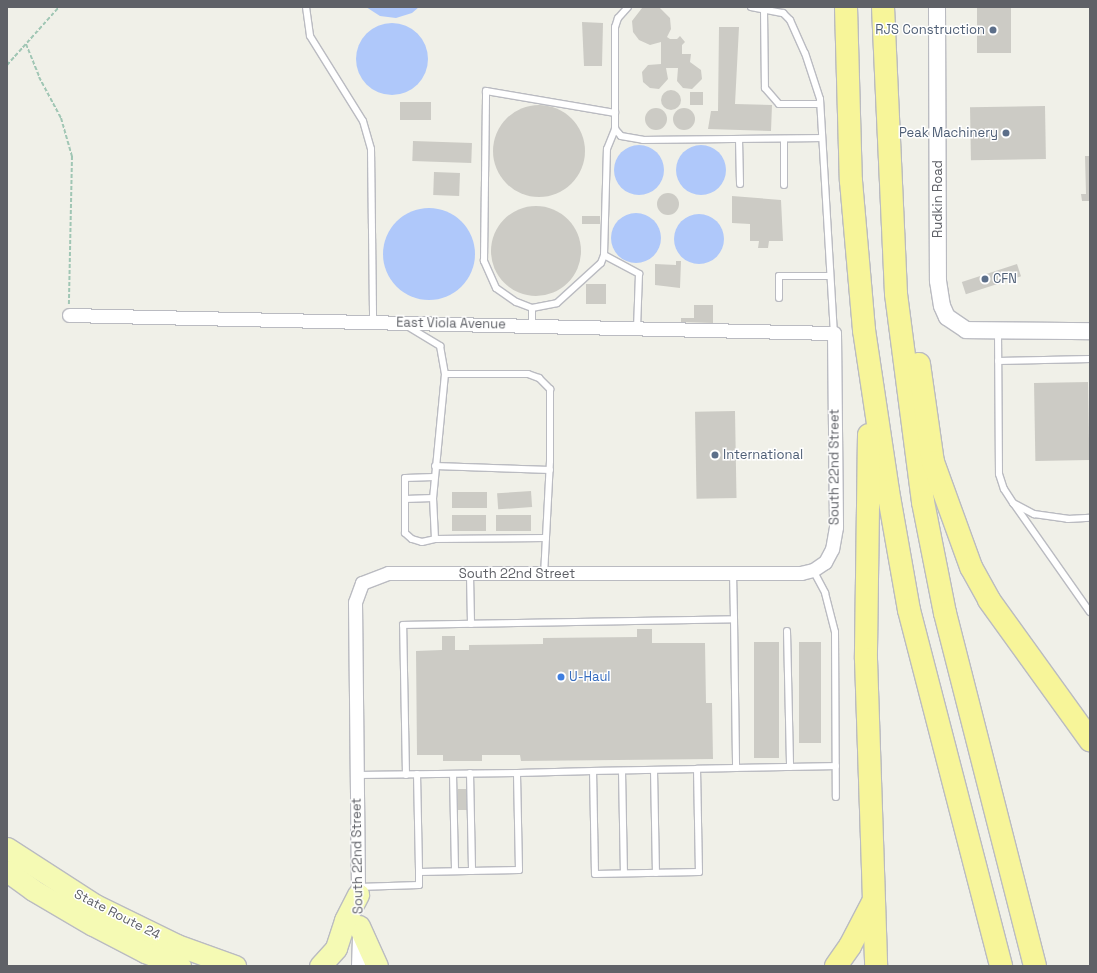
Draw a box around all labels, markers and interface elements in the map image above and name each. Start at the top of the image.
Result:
place label: RJS Construction [875,22,985,38]
marker: RJS Construction [988,25,998,35]
place label: Peak Machinery [899,125,998,141]
marker: Peak Machinery [1001,128,1011,138]
street label: Rudkin Road [930,160,946,238]
place label: CFN [993,271,1017,287]
marker: CFN [980,274,990,284]
street label: East Viola Avenue [396,315,506,333]
street label: South 22nd Street [827,409,843,525]
place label: International [723,447,803,463]
marker: International [710,450,720,460]
street label: South 22nd Street [459,566,575,582]
place label: U-Haul [569,669,611,685]
marker: U-Haul [556,672,566,682]
street label: South 22nd Street [349,798,367,914]
street label: State Route 24 [71,887,163,943]

